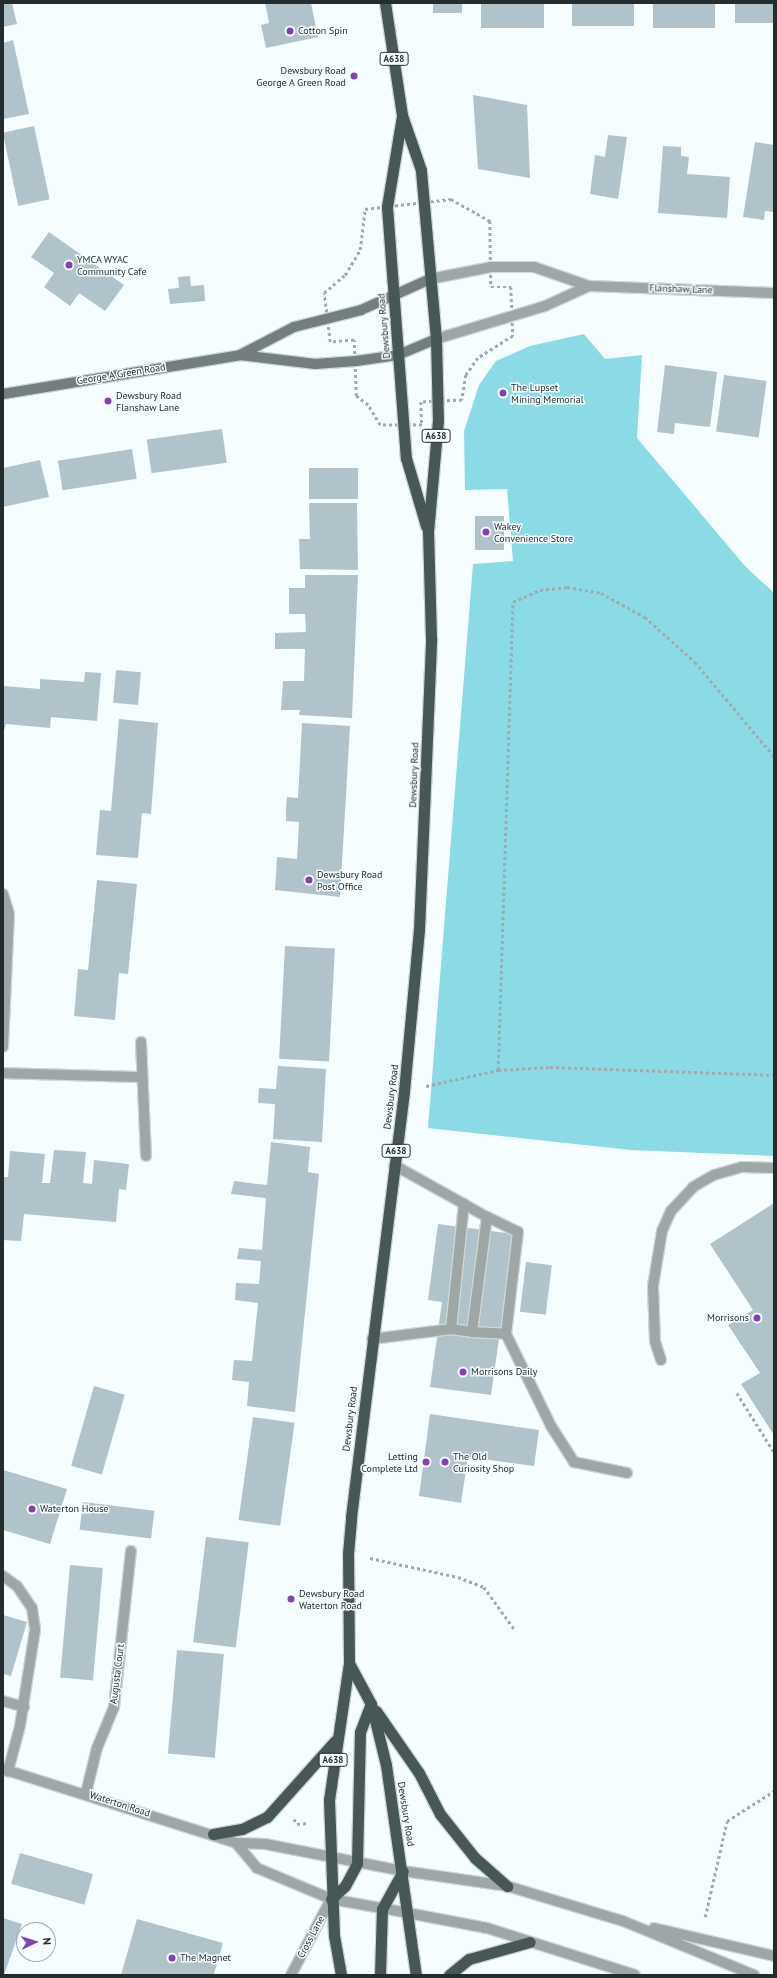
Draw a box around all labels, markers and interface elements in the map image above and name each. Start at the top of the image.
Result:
place label: Cotton Spin [298,25,348,37]
marker: Cotton Spin [285,26,295,36]
road number: A638 [379,52,409,66]
place label: Dewsbury Road George A Green Road [256,64,346,88]
marker: Dewsbury Road George A Green Road [349,71,359,81]
place label: YMCA WYAC Community Cafe [77,253,147,276]
marker: YMCA WYAC Community Cafe [64,260,74,270]
street label: Flanshaw Lane [649,282,713,296]
street label: Dewsbury Road [375,293,393,359]
street label: George A Green Road [75,361,167,387]
place label: The Lupset Mining Memorial [511,381,584,404]
marker: The Lupset Mining Memorial [498,388,508,398]
place label: Dewsbury Road Flanshaw Lane [116,389,182,412]
marker: Dewsbury Road Flanshaw Lane [103,396,113,406]
road number: A638 [421,429,451,443]
place label: Wakey Convenience Store [494,520,573,544]
marker: Wakey Convenience Store [481,527,491,537]
street label: Dewsbury Road [407,742,421,808]
place label: Dewsbury Road Post Office [317,868,383,892]
marker: Dewsbury Road Post Office [304,875,314,885]
street label: Dewsbury Road [381,1064,401,1130]
road number: A638 [381,1144,411,1158]
place label: Morrisons [707,1312,749,1324]
marker: Morrisons [752,1313,762,1323]
place label: Morrisons Daily [471,1366,537,1378]
marker: Morrisons Daily [458,1367,468,1377]
street label: Dewsbury Road [340,1386,360,1452]
place label: Letting Complete Ltd [361,1450,418,1474]
place label: The Old Curiosity Shop [453,1450,515,1474]
marker: Letting Complete Ltd [421,1457,431,1467]
marker: The Old Curiosity Shop [440,1457,450,1467]
place label: Waterton House [40,1503,108,1515]
marker: Waterton House [27,1504,37,1514]
place label: Dewsbury Road Waterton Road [299,1587,365,1610]
marker: Dewsbury Road Waterton Road [286,1594,296,1604]
street label: Augusta Court [107,1643,127,1705]
road number: A638 [318,1753,348,1767]
street label: Dewsbury Road [395,1781,417,1847]
street label: Waterton Road [88,1789,152,1819]
street label: Cross Lane [295,1914,327,1960]
north arrow [16,1922,56,1962]
text: N [40,1937,54,1945]
place label: The Magnet [180,1952,231,1964]
marker: The Magnet [167,1953,177,1963]

